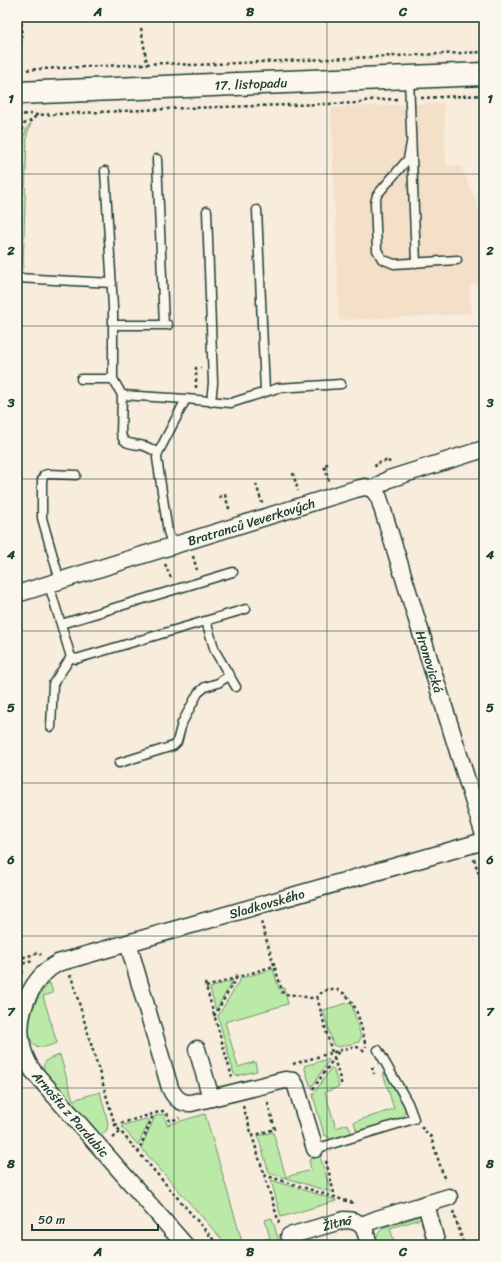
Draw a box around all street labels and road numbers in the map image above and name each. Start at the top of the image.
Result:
street label: 17. listopadu [214,71,288,97]
street label: Bratranců Veverkových [185,491,318,553]
street label: Hronovická [409,627,450,696]
street label: Sladkovského [226,882,308,925]
street label: Arnošta z Pardubic [26,1065,115,1163]
street label: Žitná [320,1209,353,1238]

